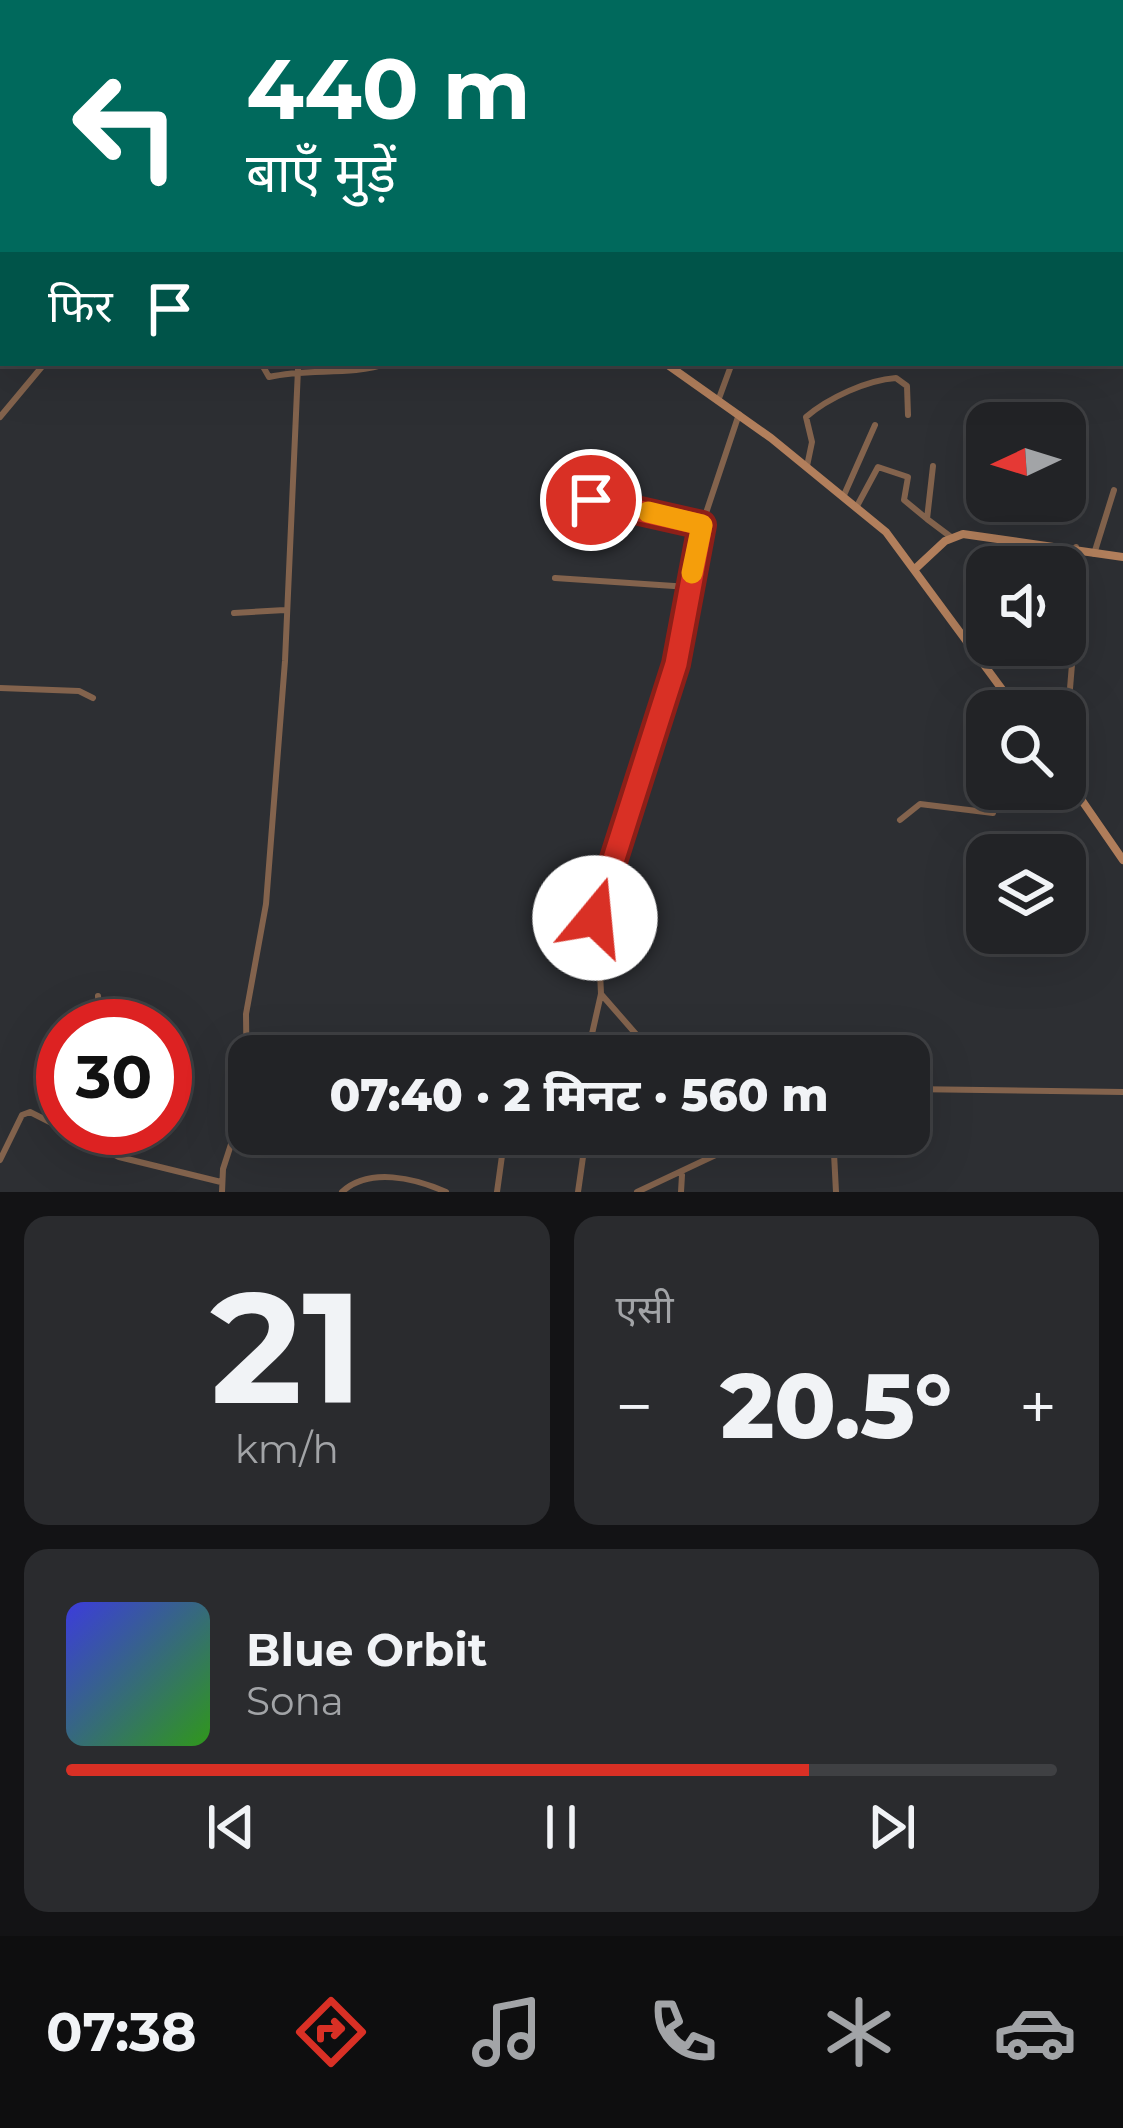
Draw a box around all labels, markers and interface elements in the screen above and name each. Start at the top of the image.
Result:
text: 440 m [246,38,531,140]
icon: left [48,48,204,204]
text: बाएँ मुड़ें [246,140,396,206]
icon: arrive [137,276,203,342]
text: फिर [48,278,113,333]
north arrow [966,402,1086,522]
map controls [966,402,1086,954]
pin [540,449,642,551]
icon: arrive [558,467,624,533]
button: sound [966,546,1086,666]
button: search [966,690,1086,810]
button: layers [966,834,1086,954]
position arrow [532,855,658,981]
speed limit sign: 30 [36,999,192,1155]
text: 07:40 · 2 मिनट · 560 m [329,1067,829,1122]
text: 21 [210,1252,363,1442]
text: एसी [616,1285,674,1333]
text: 20.5° [720,1351,952,1461]
text: − [616,1366,653,1447]
text: + [1019,1366,1057,1447]
text: km/h [235,1425,339,1473]
text: Blue Orbit [246,1622,487,1677]
text: Sona [246,1677,344,1725]
icon: previous [198,1794,264,1860]
icon: pause [528,1794,594,1860]
icon: next [859,1794,925,1860]
icon: directions [289,1990,373,2074]
icon: music [465,1990,549,2074]
icon: phone [641,1990,725,2074]
icon: climate [817,1990,901,2074]
icon: car [993,1990,1077,2074]
text: 07:38 [46,1999,197,2065]

